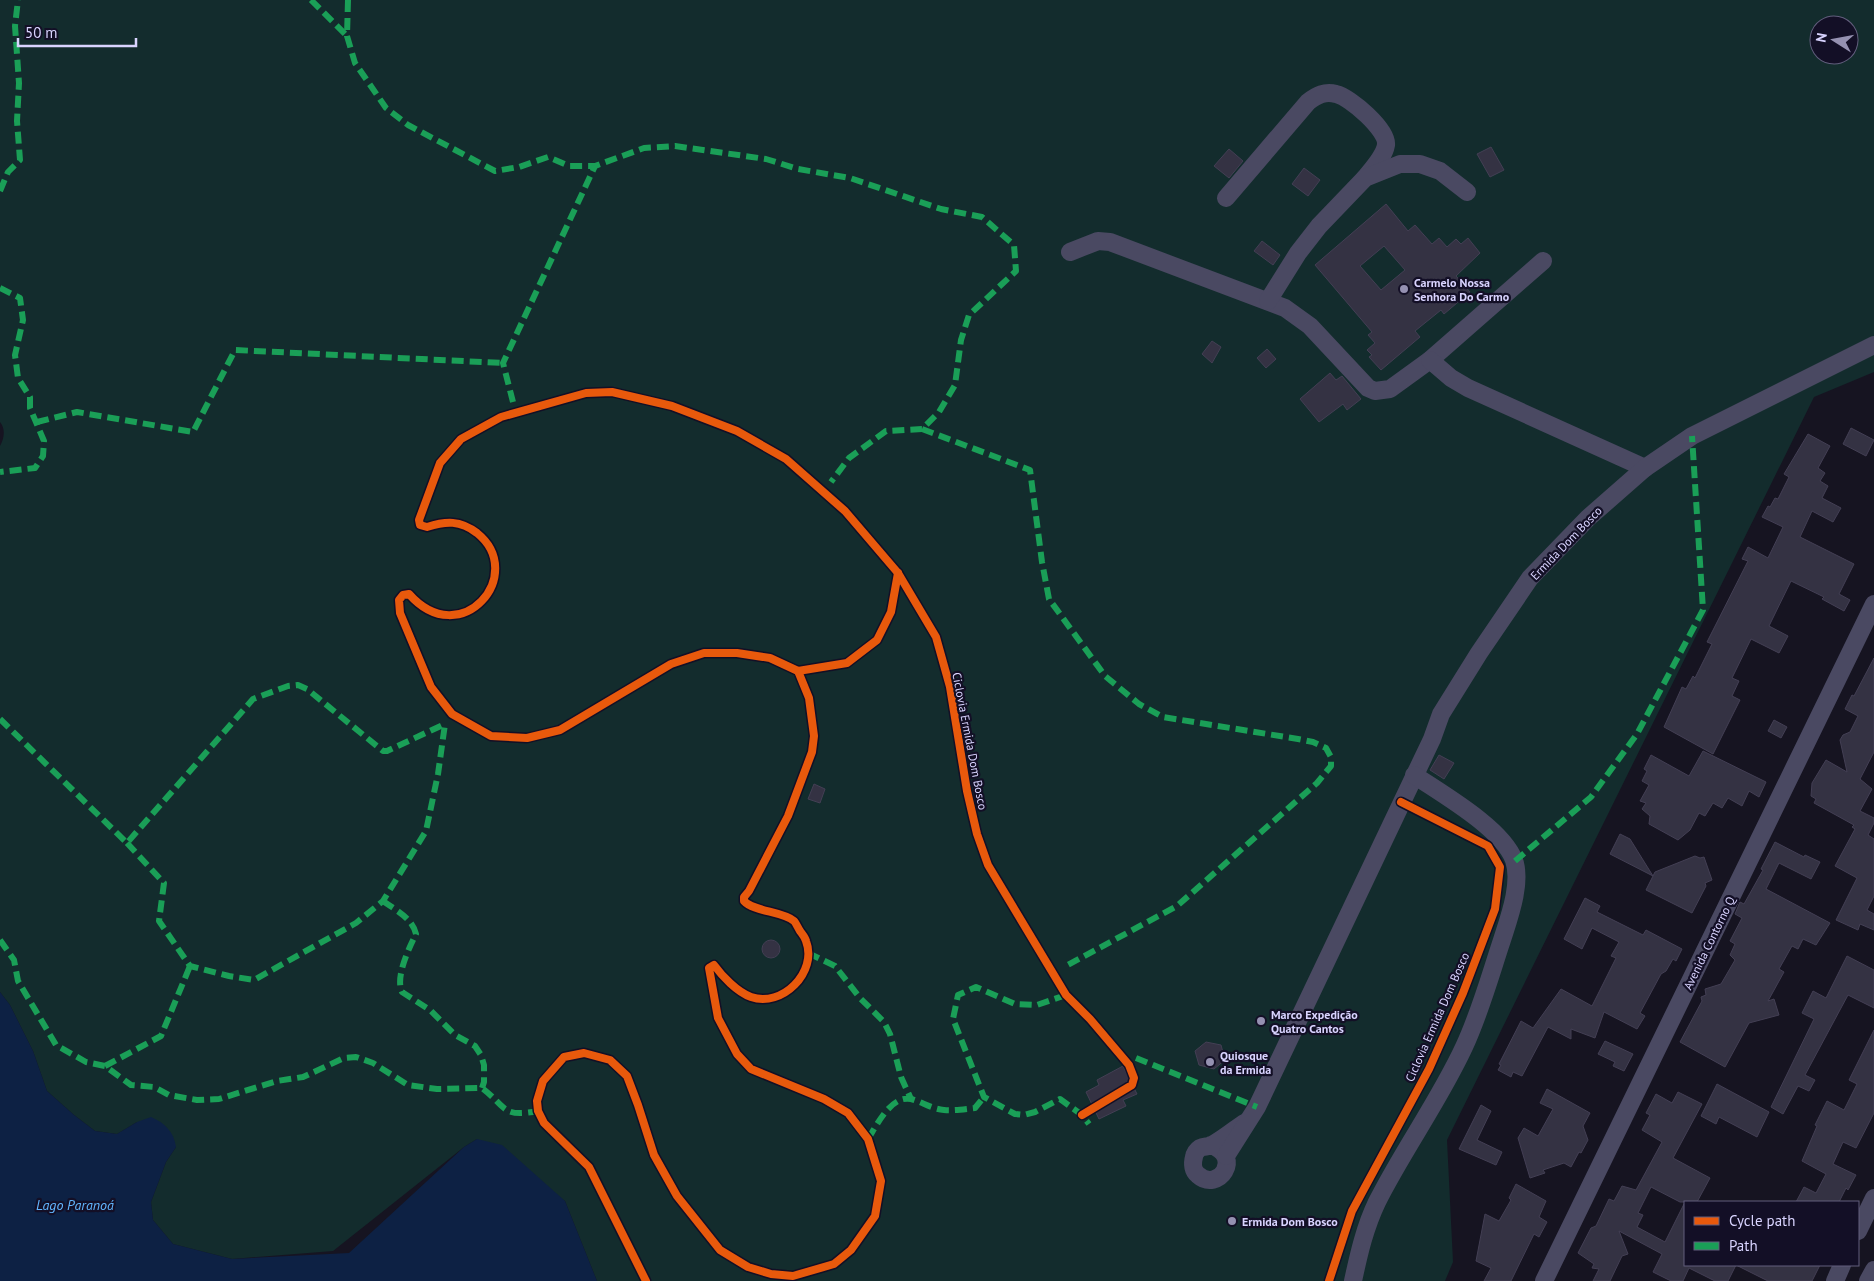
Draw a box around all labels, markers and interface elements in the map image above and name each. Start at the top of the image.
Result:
scale bar [18,15,135,47]
north arrow [1809,15,1859,65]
text: 50 m [25,23,58,42]
text: N [1812,31,1831,44]
place label: Carmelo Nossa Senhora Do Carmo [1414,275,1510,304]
marker: Carmelo Nossa Senhora Do Carmo [1398,283,1410,295]
street label: Ermida Dom Bosco [1527,503,1605,583]
street label: Ciclovia Ermida Dom Bosco [949,671,991,811]
street label: Avenida Contorno Q [1680,893,1738,992]
street label: Ciclovia Ermida Dom Bosco [1402,950,1472,1084]
place label: Marco Expedição Quatro Cantos [1271,1007,1358,1036]
marker: Marco Expedição Quatro Cantos [1255,1015,1267,1027]
place label: Quiosque da Ermida [1220,1048,1271,1077]
marker: Quiosque da Ermida [1204,1056,1216,1068]
water label: Lago Paranoá [36,1196,114,1214]
legend [1684,1201,1859,1266]
text: Cycle path [1729,1211,1795,1230]
place label: Ermida Dom Bosco [1242,1214,1338,1229]
marker: Ermida Dom Bosco [1226,1215,1238,1227]
text: Path [1729,1236,1758,1255]

